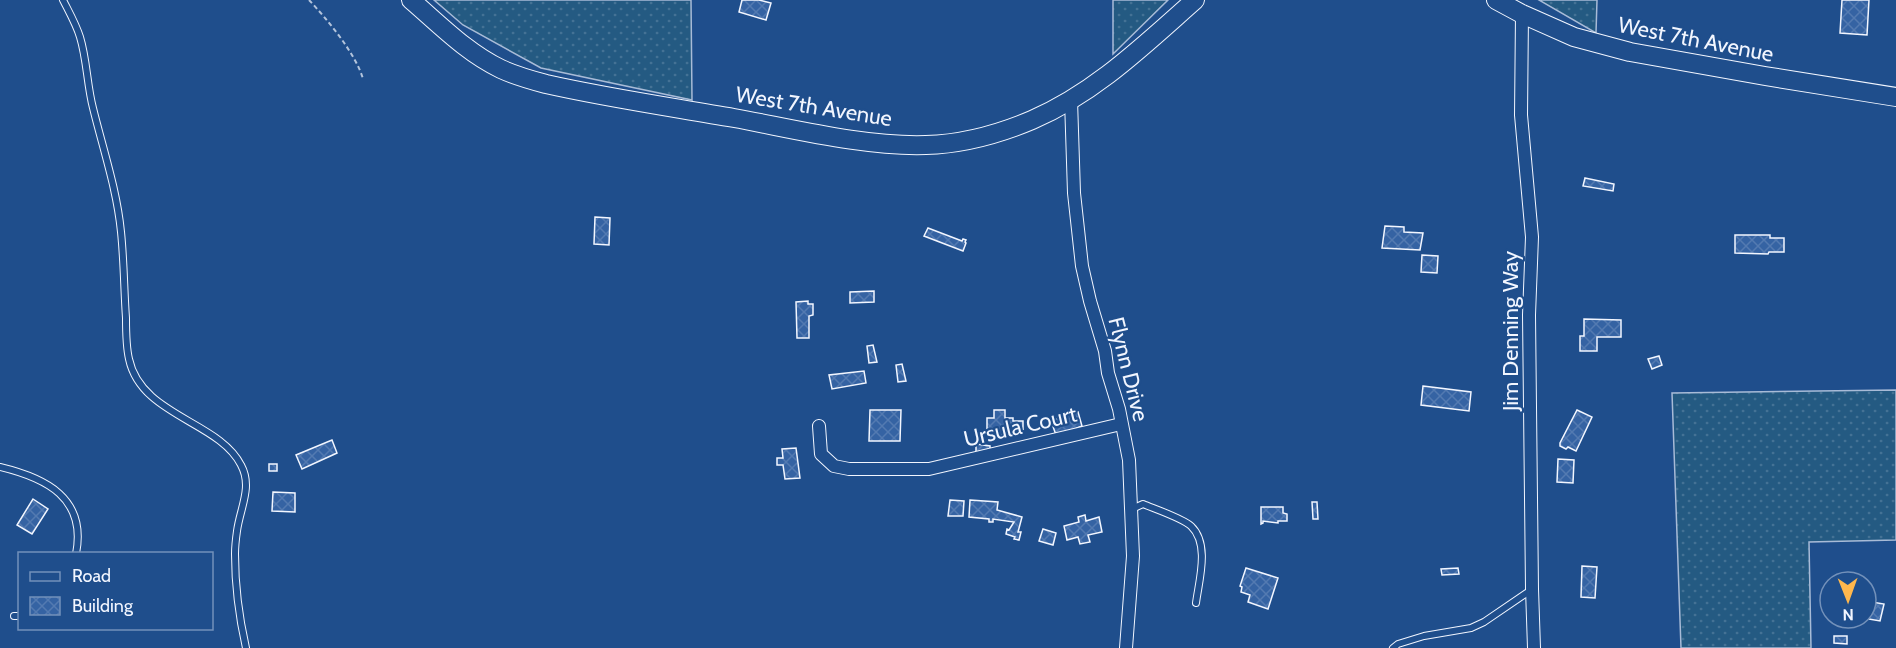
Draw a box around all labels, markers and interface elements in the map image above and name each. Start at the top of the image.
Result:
street label: West 7th Avenue [1616,11,1776,68]
street label: West 7th Avenue [734,81,894,132]
street label: Jim Denning Way [1497,251,1524,412]
street label: Flynn Drive [1103,314,1155,424]
street label: Ursula Court [961,400,1080,453]
legend [18,552,213,630]
text: Road [72,565,111,587]
north arrow [1818,570,1878,630]
text: Building [72,595,134,617]
text: N [1842,605,1854,624]

